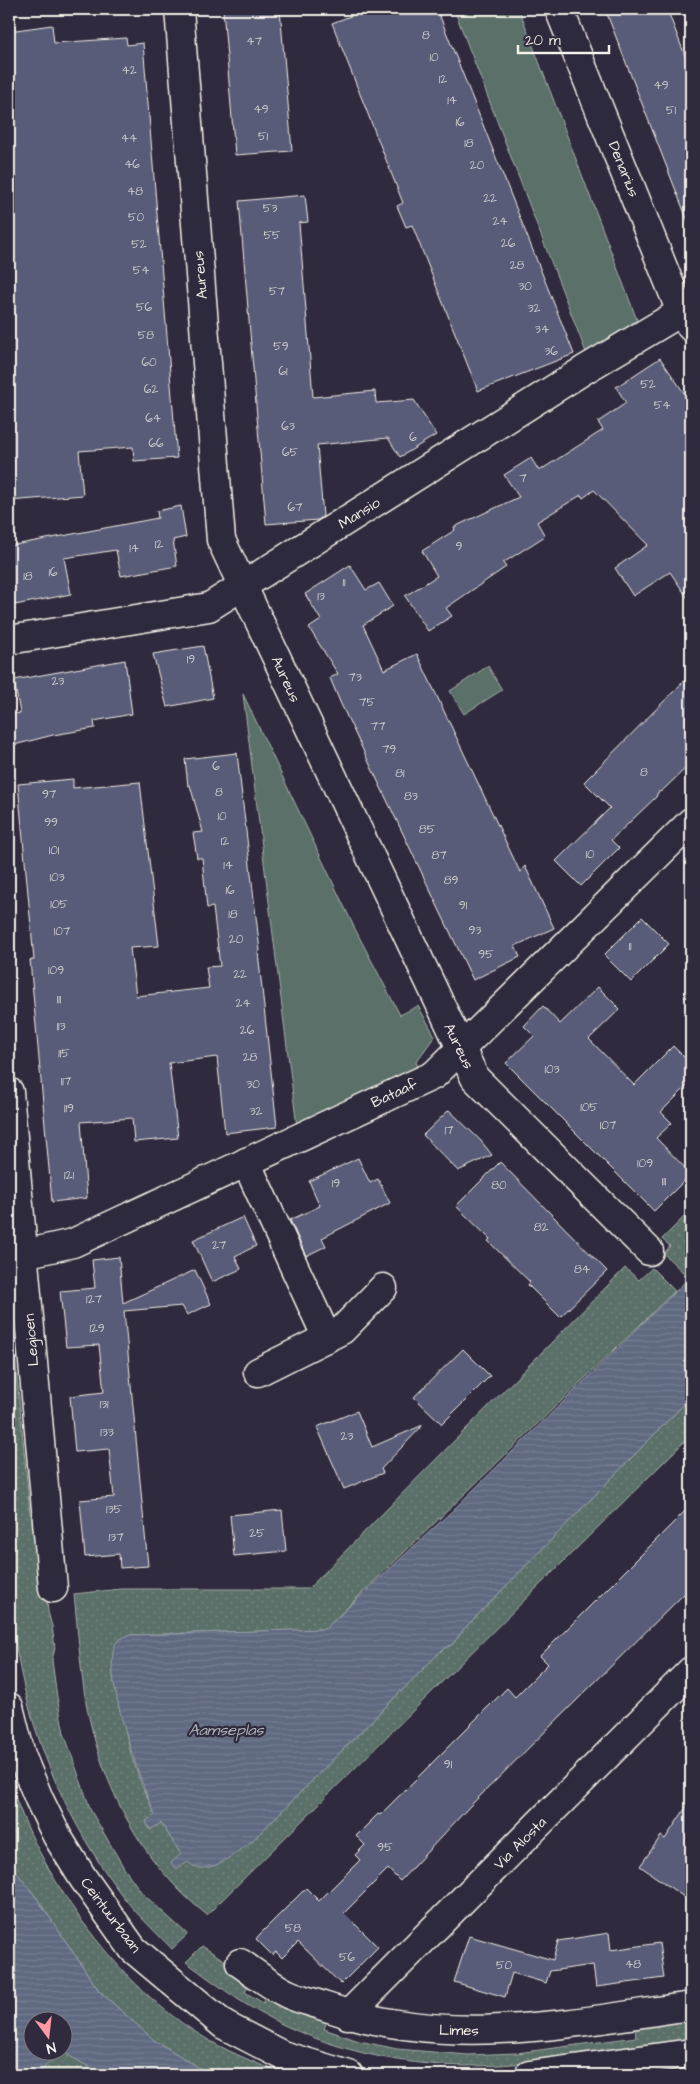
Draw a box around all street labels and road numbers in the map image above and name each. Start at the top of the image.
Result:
street label: Denarius [603,138,644,201]
street label: Aureus [188,249,213,300]
street label: Mansio [334,492,385,534]
street label: Aureus [266,653,306,706]
street label: Aureus [438,1020,479,1073]
street label: Bataaf [368,1074,421,1113]
street label: Legioen [19,1312,45,1367]
street label: Via Alosta [489,1812,552,1874]
street label: Ceintuurbaan [75,1873,146,1958]
street label: Limes [439,2020,480,2041]

